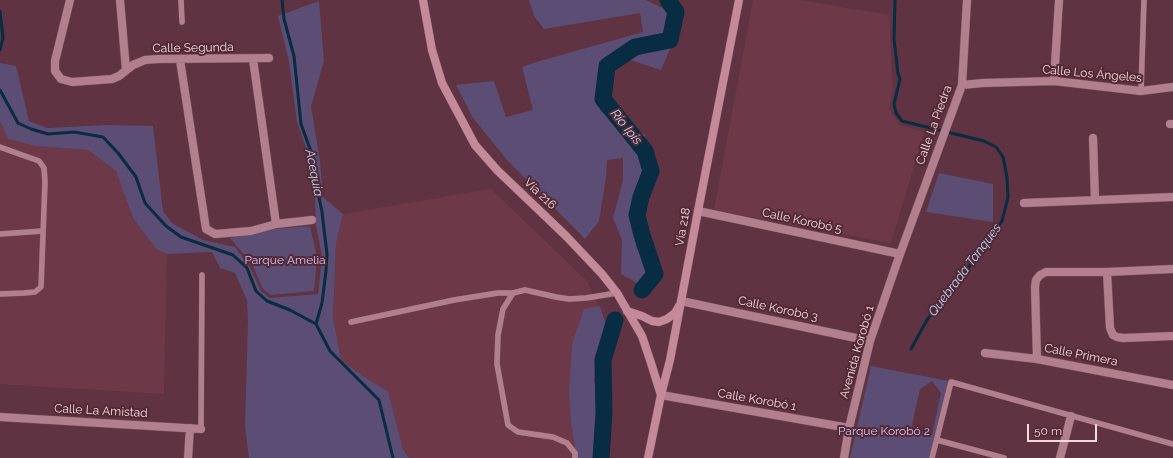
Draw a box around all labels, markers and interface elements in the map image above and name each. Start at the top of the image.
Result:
street label: Calle Segunda [152,40,234,56]
street label: Calle Los Ángeles [1042,62,1142,86]
street label: Calle La Piedra [913,83,955,167]
water label: Río Ipís [607,106,645,148]
water label: Acequia [302,148,326,198]
street label: Vía 216 [521,175,559,213]
street label: Calle Korobó 5 [761,206,843,236]
street label: Vía 218 [673,207,693,247]
water label: Quebrada Tanques [925,221,1005,319]
park label: Parque Amelia [244,253,326,267]
street label: Calle Korobó 3 [737,294,819,324]
street label: Avenida Korobó 1 [837,304,877,400]
street label: Calle Primera [1043,341,1119,369]
street label: Calle Korobó 1 [716,386,798,414]
street label: Calle La Amistad [54,401,148,421]
scale bar [1029,416,1099,442]
park label: Parque Korobó 2 [838,424,930,438]
text: 50 m [1034,424,1062,438]

